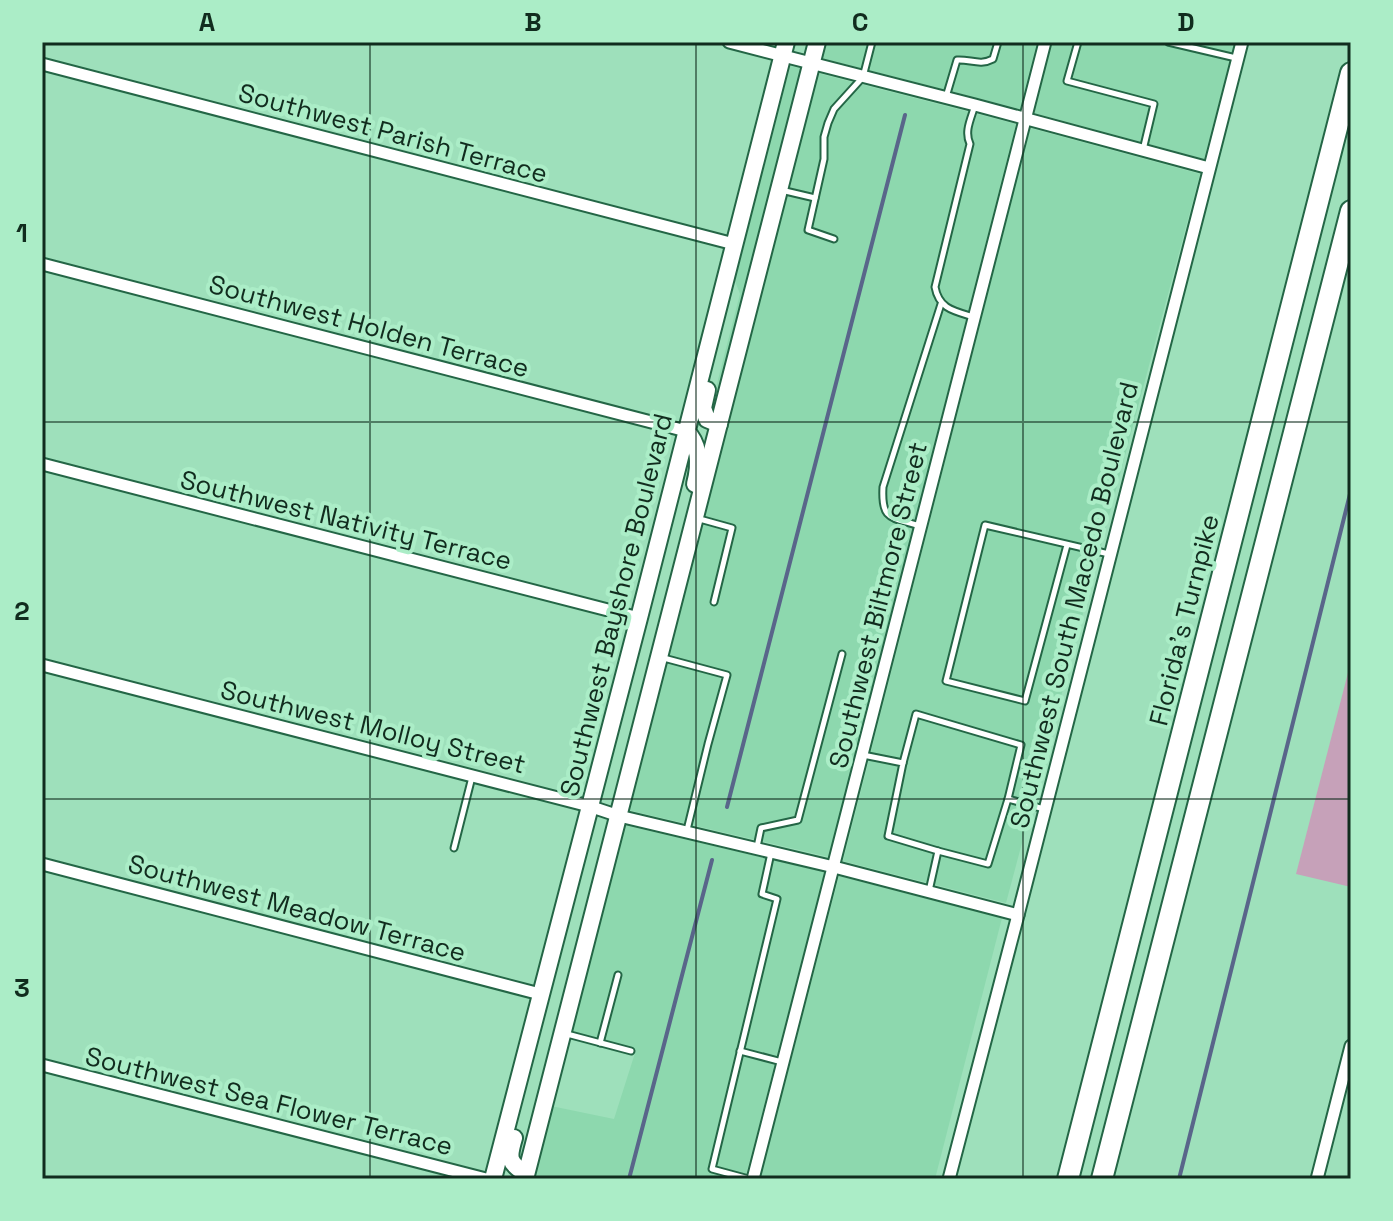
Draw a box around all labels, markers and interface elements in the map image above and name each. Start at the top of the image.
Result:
text: A [199,5,216,39]
text: B [524,5,542,39]
text: C [852,5,868,39]
text: D [1177,5,1195,39]
street label: Southwest Parish Terrace [235,75,551,191]
text: 1 [16,216,28,250]
street label: Southwest Holden Terrace [205,267,533,385]
street label: Southwest South Macedo Boulevard [1002,378,1146,832]
street label: Southwest Bayshore Boulevard [552,410,680,800]
street label: Southwest Biltmore Street [821,438,935,772]
street label: Southwest Nativity Terrace [177,462,515,578]
street label: Florida's Turnpike [1141,511,1227,729]
text: 2 [14,594,30,628]
street label: Southwest Molloy Street [217,673,529,781]
street label: Southwest Meadow Terrace [124,847,470,969]
text: 3 [14,971,30,1005]
street label: Southwest Sea Flower Terrace [82,1039,456,1163]

